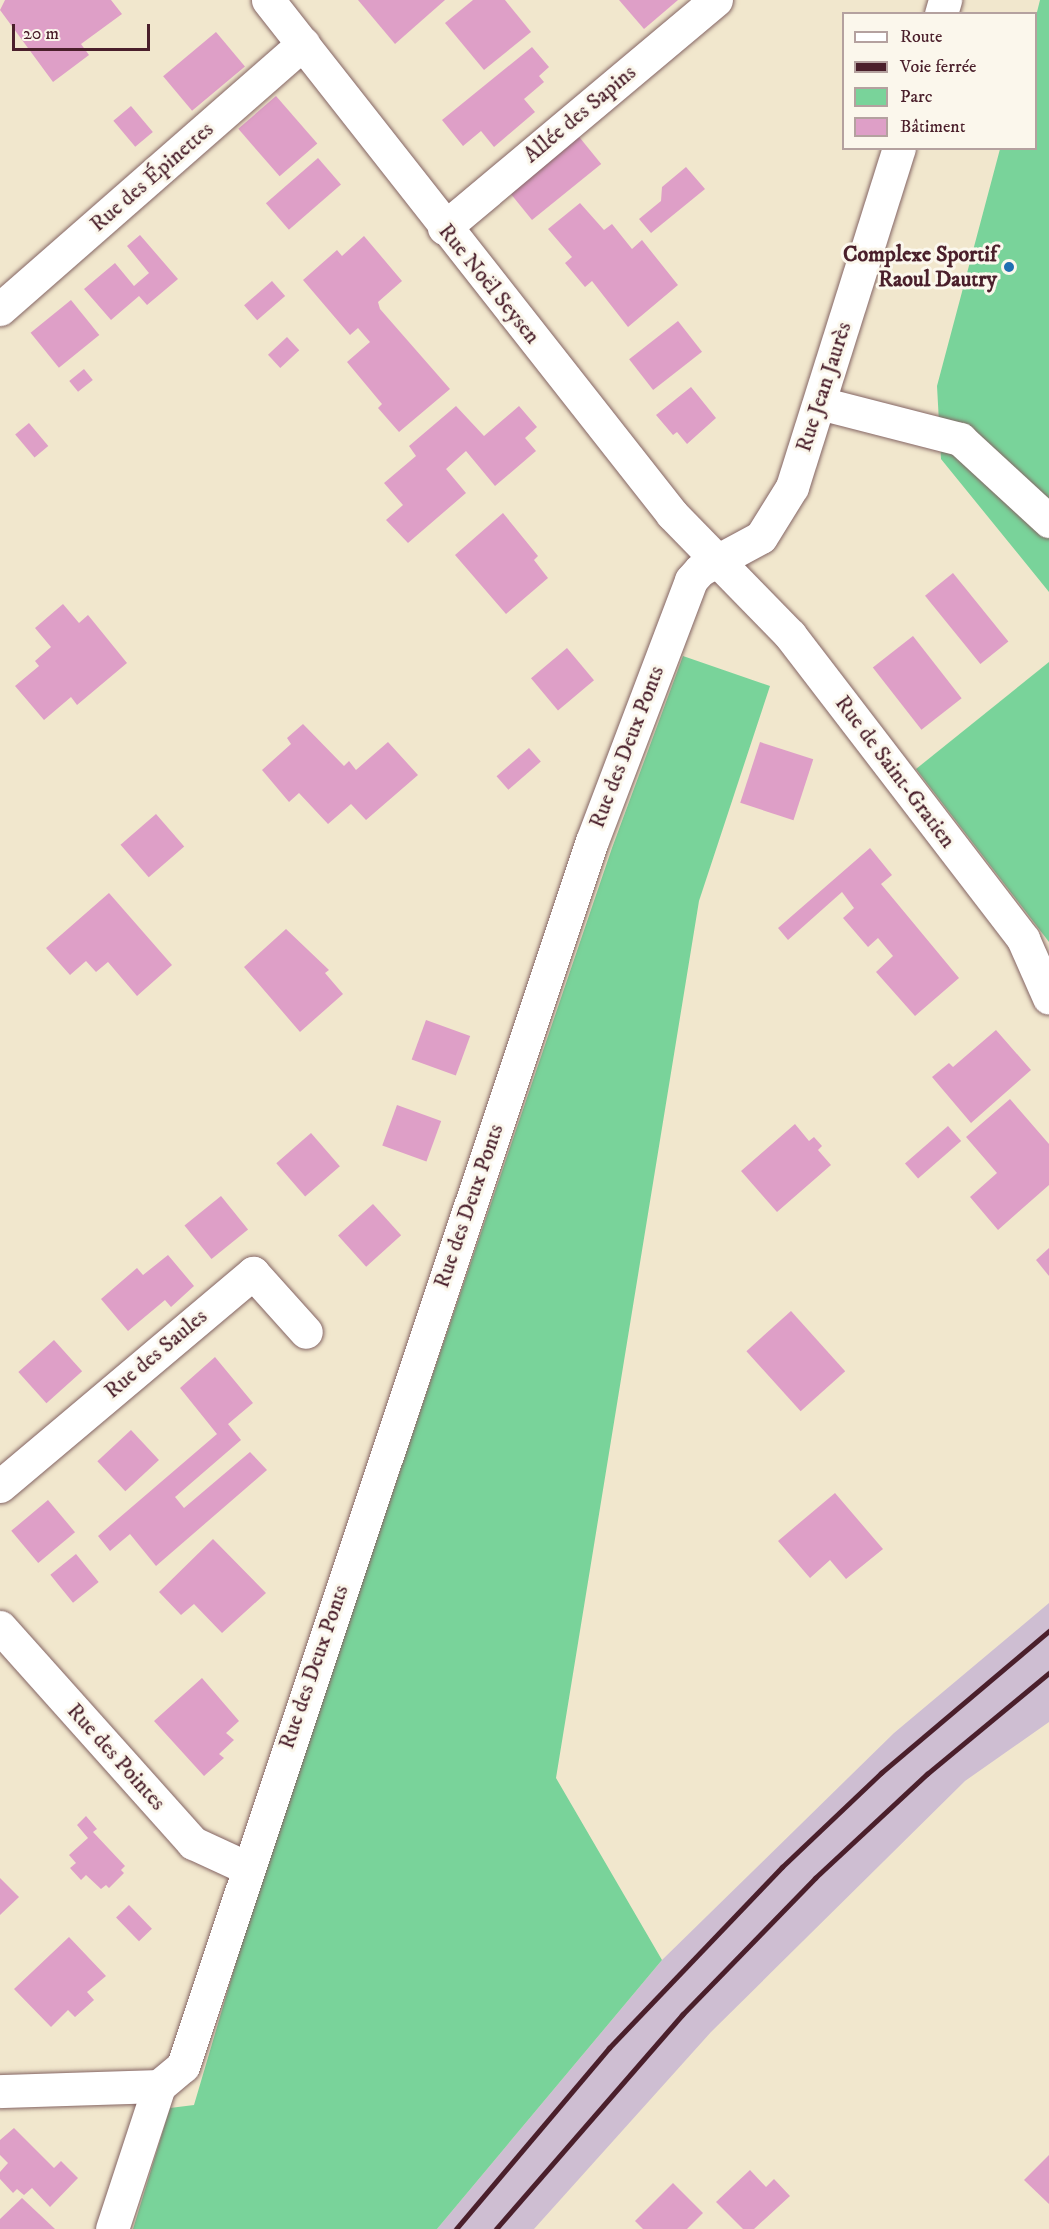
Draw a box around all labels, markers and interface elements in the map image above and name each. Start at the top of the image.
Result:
scale bar [15,12,153,50]
legend [842,12,1037,150]
text: 20 m [23,23,59,45]
text: Route [900,26,943,48]
text: Voie ferrée [900,56,977,78]
street label: Allée des Sapins [518,59,642,169]
text: Parc [900,86,932,108]
street label: Rue des Épinettes [85,116,219,238]
text: Bâtiment [900,116,965,138]
street label: Rue Noël Seysen [433,219,545,349]
place label: Complexe Sportif Raoul Dautry [843,241,997,292]
marker: Complexe Sportif Raoul Dautry [1002,260,1016,274]
street label: Rue Jean Jaurès [791,319,857,455]
street label: Rue des Deux Ponts [584,662,670,832]
street label: Rue de Saint-Gratien [829,691,961,853]
street label: Rue des Deux Ponts [429,1121,509,1291]
street label: Rue des Saules [99,1303,213,1405]
street label: Rue des Deux Ponts [274,1582,354,1752]
street label: Rue des Pointes [61,1698,171,1816]

